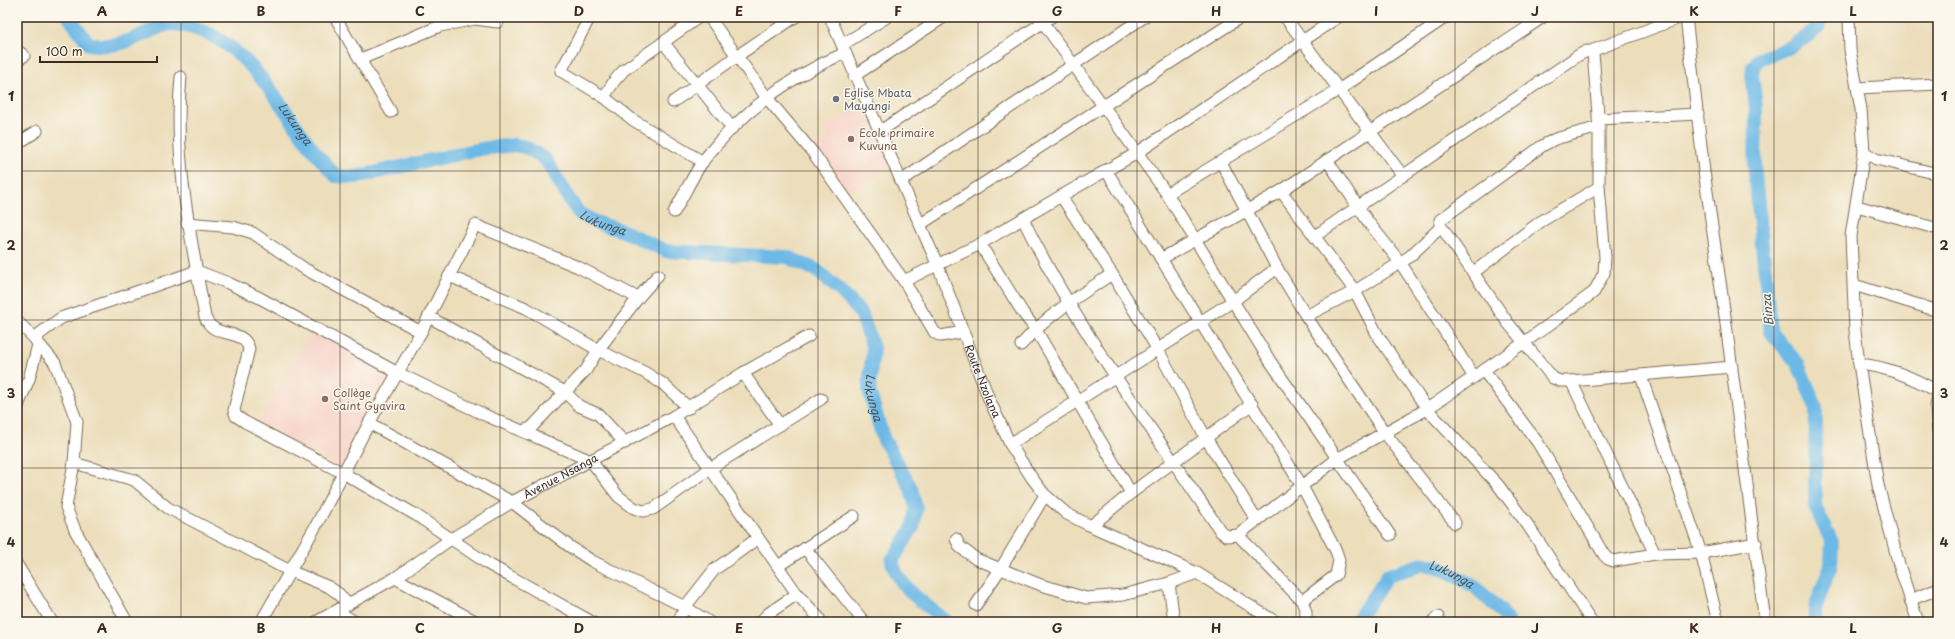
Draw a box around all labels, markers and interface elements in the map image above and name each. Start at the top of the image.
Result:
text: A [97,1,107,20]
text: B [257,1,266,20]
text: C [415,1,425,20]
text: D [574,1,584,20]
text: E [735,1,743,20]
text: F [894,1,902,20]
text: G [1052,1,1062,20]
text: H [1211,1,1221,20]
text: I [1374,1,1378,20]
text: J [1531,1,1539,20]
text: K [1689,1,1699,20]
text: L [1849,1,1857,20]
scale bar [40,38,157,64]
text: 100 m [46,42,83,60]
place label: Eglise Mbata Mayangi [844,84,912,114]
text: 1 [8,86,14,105]
text: 1 [1941,86,1947,105]
marker: Eglise Mbata Mayangi [831,94,841,104]
water label: Lukunga [274,99,317,149]
place label: Ecole primaire Kuvuna [859,124,935,154]
marker: Ecole primaire Kuvuna [846,134,856,144]
water label: Lukunga [576,205,629,240]
text: 2 [6,235,16,254]
text: 2 [1939,235,1949,254]
water label: Binza [1757,293,1777,327]
street label: Route Nzolana [961,342,1006,421]
water label: Lukunga [860,373,888,424]
text: 3 [7,383,16,402]
text: 3 [1940,383,1949,402]
place label: Collège Saint Gyavira [333,384,406,414]
marker: Collège Saint Gyavira [320,394,330,404]
street label: Avenue Nsanga [520,449,601,503]
text: 4 [7,532,16,551]
text: 4 [1940,532,1949,551]
water label: Lukunga [1427,555,1478,593]
text: A [97,618,107,637]
text: B [257,618,266,637]
text: C [415,618,425,637]
text: D [574,618,584,637]
text: E [735,618,743,637]
text: F [894,618,902,637]
text: G [1052,618,1062,637]
text: H [1211,618,1221,637]
text: I [1374,618,1378,637]
text: J [1531,618,1539,637]
text: K [1689,618,1699,637]
text: L [1849,618,1857,637]

